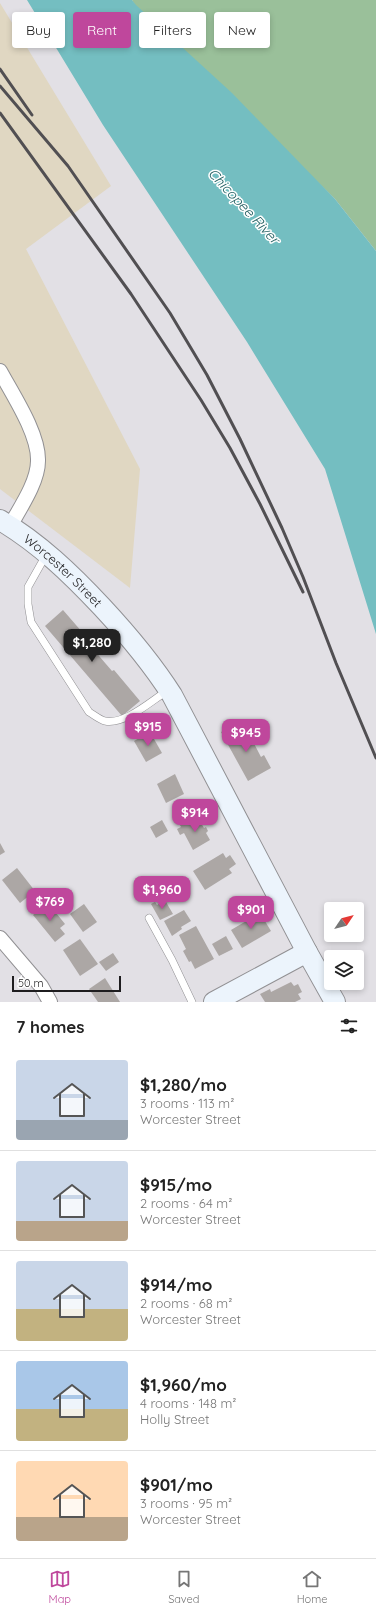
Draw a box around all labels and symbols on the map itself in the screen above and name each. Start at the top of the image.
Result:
water label: Chicopee River [204,164,285,249]
street label: Worcester Street [21,530,106,610]
pin: $1,280 [59,629,125,663]
pin: $915 [124,713,172,747]
pin: $945 [222,719,270,753]
pin: $914 [171,799,219,833]
pin: $1,960 [129,876,195,910]
pin: $769 [26,888,74,922]
pin: $901 [227,896,275,930]
north arrow [324,902,364,942]
scale bar [12,974,121,993]

